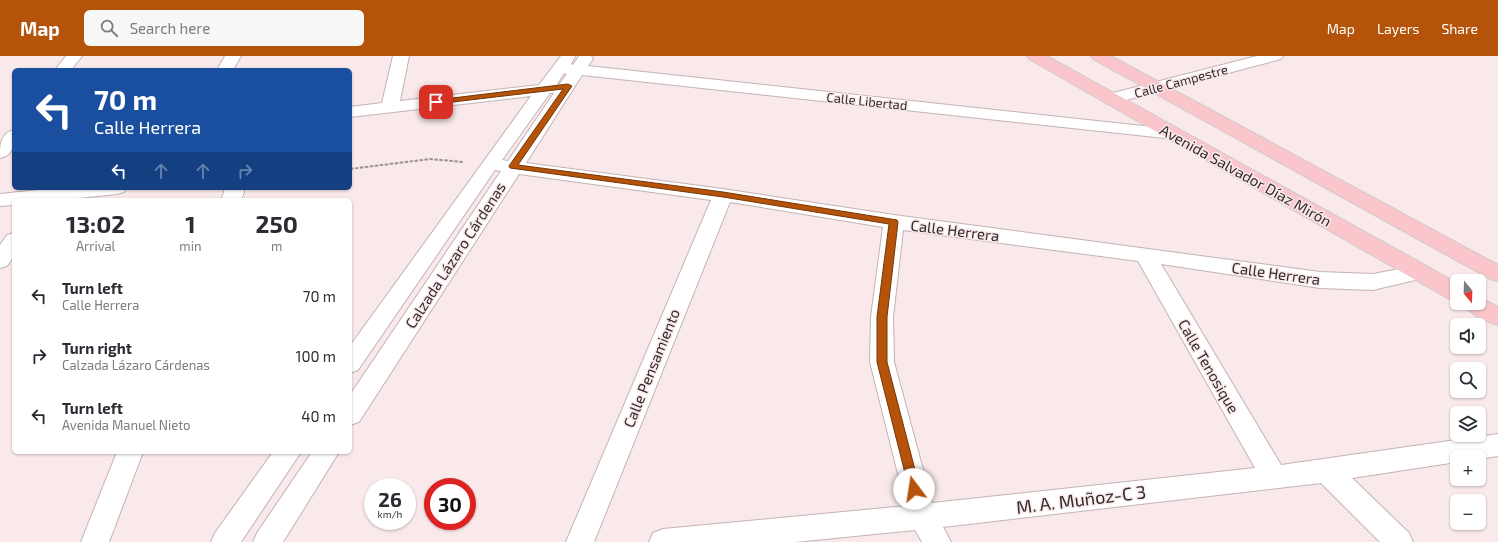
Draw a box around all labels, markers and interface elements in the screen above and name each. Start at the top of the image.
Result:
search box [84,10,364,46]
text: Map [20,17,60,40]
icon: search [98,17,120,39]
text: Search here [130,19,210,37]
text: Map [1327,20,1355,37]
text: Layers [1377,20,1419,37]
text: Share [1441,20,1478,37]
street label: Calle Campestre [1132,61,1230,101]
text: 70 m [94,82,157,116]
icon: left [28,84,80,136]
pin [419,85,453,119]
street label: Calle Libertad [826,89,908,113]
icon: arrive [425,91,447,113]
text: Calle Herrera [94,116,201,138]
street label: Avenida Salvador Díaz Mirón [1157,120,1335,230]
icon: left [108,160,130,182]
icon: ahead [150,160,172,182]
icon: ahead [192,160,214,182]
icon: right [234,160,256,182]
street label: Calzada Lázaro Cárdenas [401,179,509,331]
text: 13:02 [66,209,125,238]
text: 1 [185,209,196,238]
text: 250 [256,209,298,238]
street label: Calle Herrera [910,216,1000,244]
text: Arrival [76,238,115,254]
text: min [179,238,202,254]
text: m [271,238,282,254]
street label: Calle Herrera [1231,258,1321,288]
north arrow [1450,274,1486,310]
map controls [1450,274,1486,530]
text: Turn left [62,279,123,297]
icon: left [28,285,50,307]
text: 70 m [303,287,336,305]
text: Calle Herrera [62,297,139,313]
street label: Calle Pensamiento [619,306,683,430]
street label: Calle Tenosique [1175,316,1243,416]
button: sound [1450,318,1486,354]
text: Turn right [62,339,132,357]
icon: right [28,345,50,367]
text: 100 m [295,347,336,365]
text: Calzada Lázaro Cárdenas [62,357,210,373]
button: search [1450,362,1486,398]
text: Turn left [62,399,123,417]
icon: left [28,405,50,427]
button: layers [1450,406,1486,442]
text: 40 m [301,407,336,425]
text: Avenida Manuel Nieto [62,417,191,433]
button: + [1450,450,1486,486]
position arrow [893,468,935,510]
speed limit sign: 30 [424,478,476,530]
street label: M. A. Muñoz-C 3 [1015,480,1147,518]
text: 26 [378,487,402,511]
button: − [1450,494,1486,530]
text: km/h [378,508,402,520]

